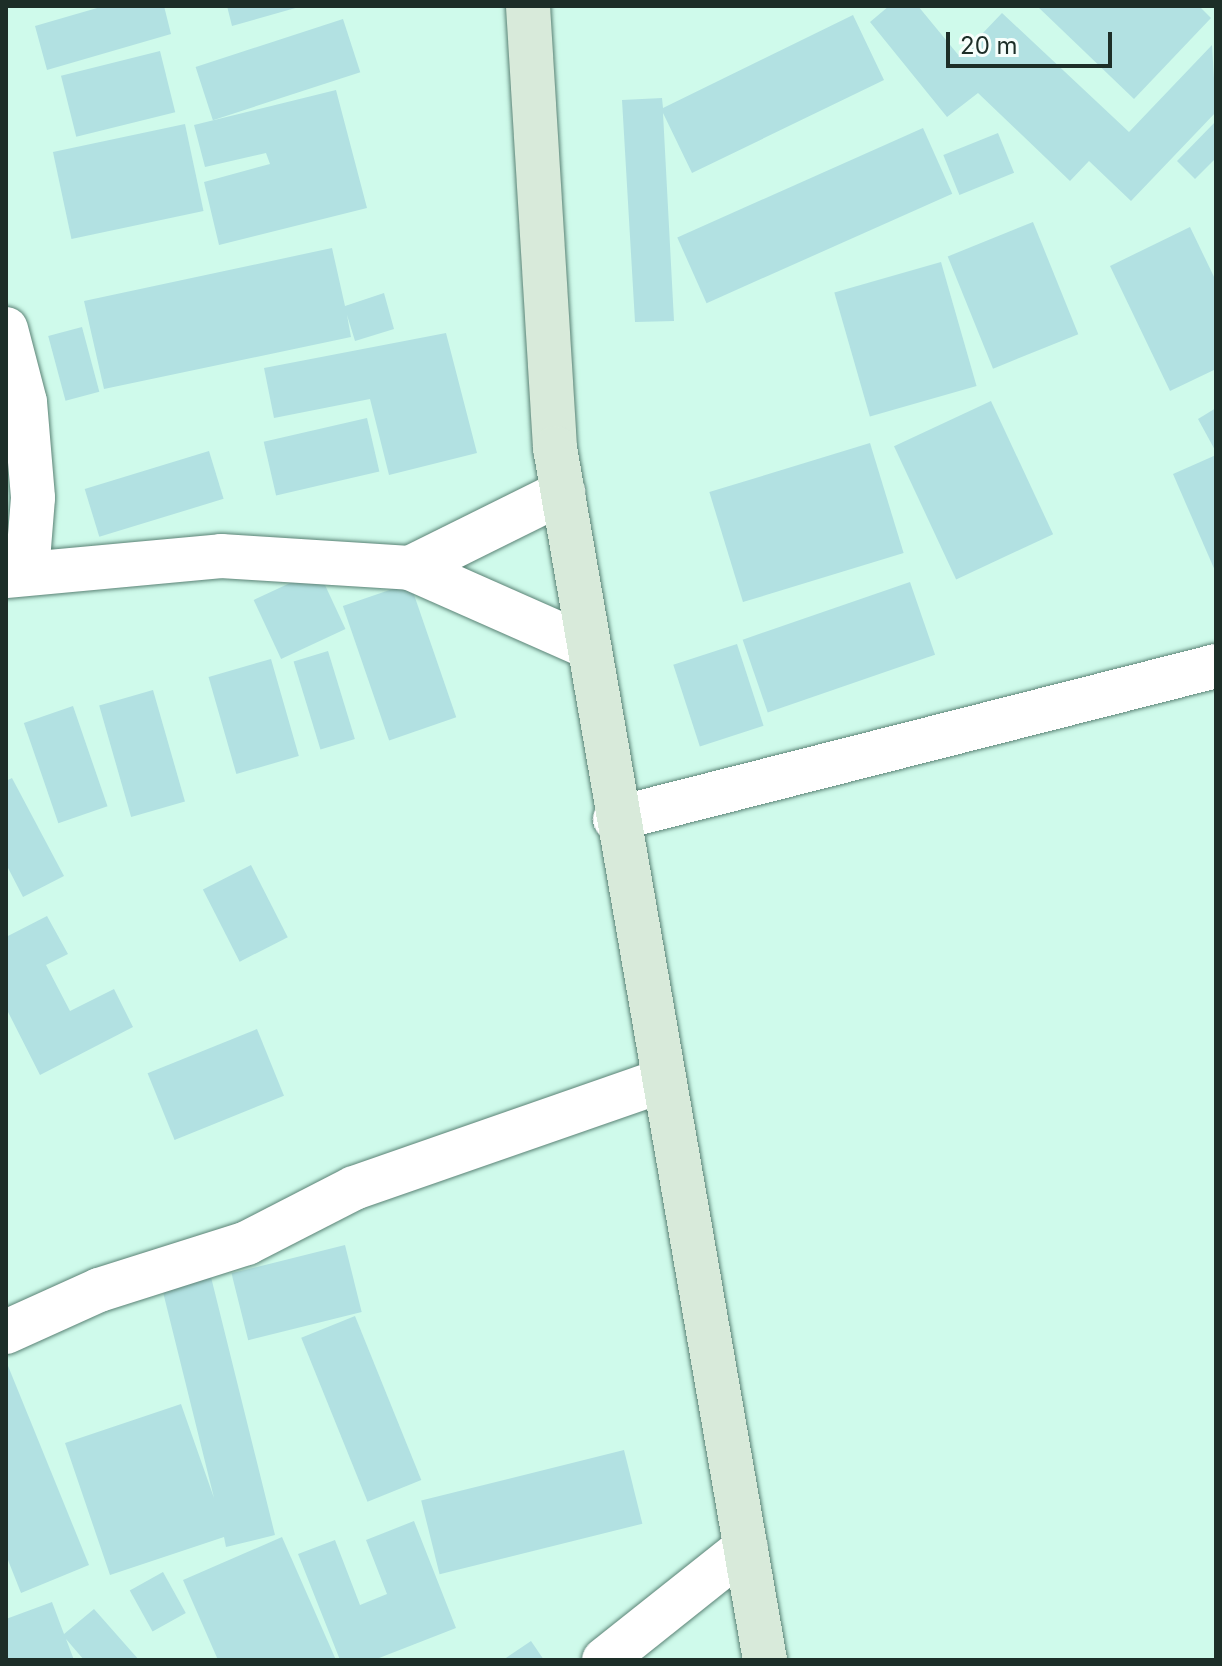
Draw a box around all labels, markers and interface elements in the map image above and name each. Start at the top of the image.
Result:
scale bar [950,16,1116,66]
text: 20 m [960,31,1018,60]

